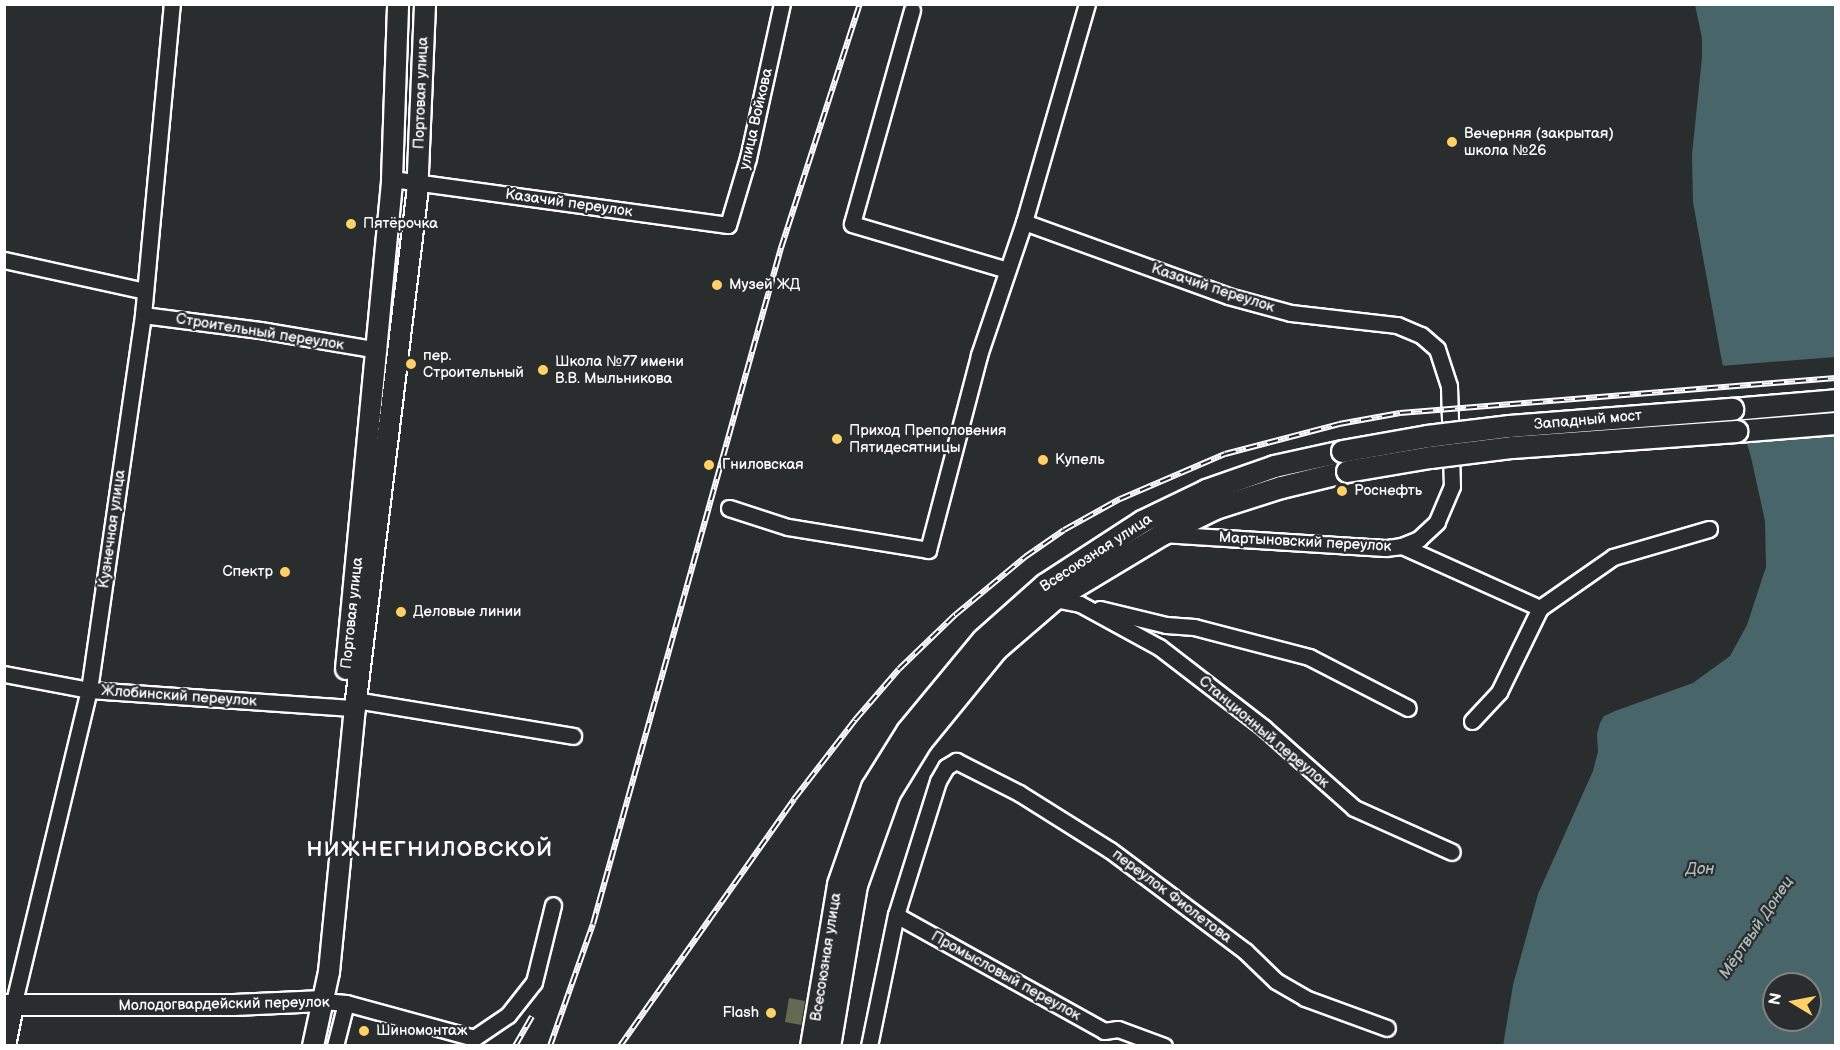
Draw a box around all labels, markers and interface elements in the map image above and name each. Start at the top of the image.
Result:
street label: Портовая улица [410,37,432,149]
street label: улица Войкова [736,66,776,172]
place label: Вечерняя (закрытая) школа №26 [1464,124,1614,159]
marker: Вечерняя (закрытая) школа №26 [1445,135,1459,149]
street label: Казачий переулок [504,185,634,221]
place label: Пятёрочка [363,215,438,233]
marker: Пятёрочка [344,217,358,231]
street label: Казачий переулок [1149,260,1277,316]
place label: Музей ЖД [729,276,800,294]
marker: Музей ЖД [710,278,724,292]
street label: Строительный переулок [175,310,345,354]
place label: пер. Строительный [423,346,524,381]
place label: Школа №77 имени В.В. Мыльникова [555,352,685,387]
marker: пер. Строительный [404,357,418,371]
marker: Школа №77 имени В.В. Мыльникова [536,363,550,377]
street label: Западный мост [1533,406,1643,434]
place label: Приход Преполовения Пятидесятницы [849,421,1006,456]
marker: Приход Преполовения Пятидесятницы [830,432,844,446]
place label: Купель [1055,451,1105,469]
marker: Купель [1036,453,1050,467]
marker: Гниловская [700,456,718,474]
place label: Гниловская [722,456,804,474]
street label: Кузнечная улица [95,469,129,589]
place label: Роснефть [1354,482,1422,500]
marker: Роснефть [1335,484,1349,498]
street label: Всесоюзная улица [1037,510,1155,596]
street label: Мартыновский переулок [1218,528,1392,556]
street label: Портовая улица [337,556,367,670]
place label: Спектр [222,563,273,581]
marker: Спектр [278,565,292,579]
place label: Деловые линии [413,603,521,621]
marker: Деловые линии [394,605,408,619]
street label: Станционный переулок [1195,672,1333,792]
street label: Жлобинский переулок [101,682,257,710]
district label: НИЖНЕГНИЛОВСКОЙ [306,837,554,863]
street label: переулок Фиолетова [1109,845,1235,947]
water label: Дон [1686,860,1714,880]
water label: Мёртвый Донец [1716,873,1798,983]
street label: Всесоюзная улица [807,891,845,1023]
street label: Промысловый переулок [928,927,1084,1025]
north arrow [1762,972,1822,1032]
text: N [1765,992,1786,1007]
street label: Молодогвардейский переулок [118,993,330,1015]
place label: Flash [723,1004,759,1022]
marker: Flash [764,1006,778,1020]
place label: Шиномонтаж [376,1022,467,1040]
marker: Шиномонтаж [357,1024,371,1038]

